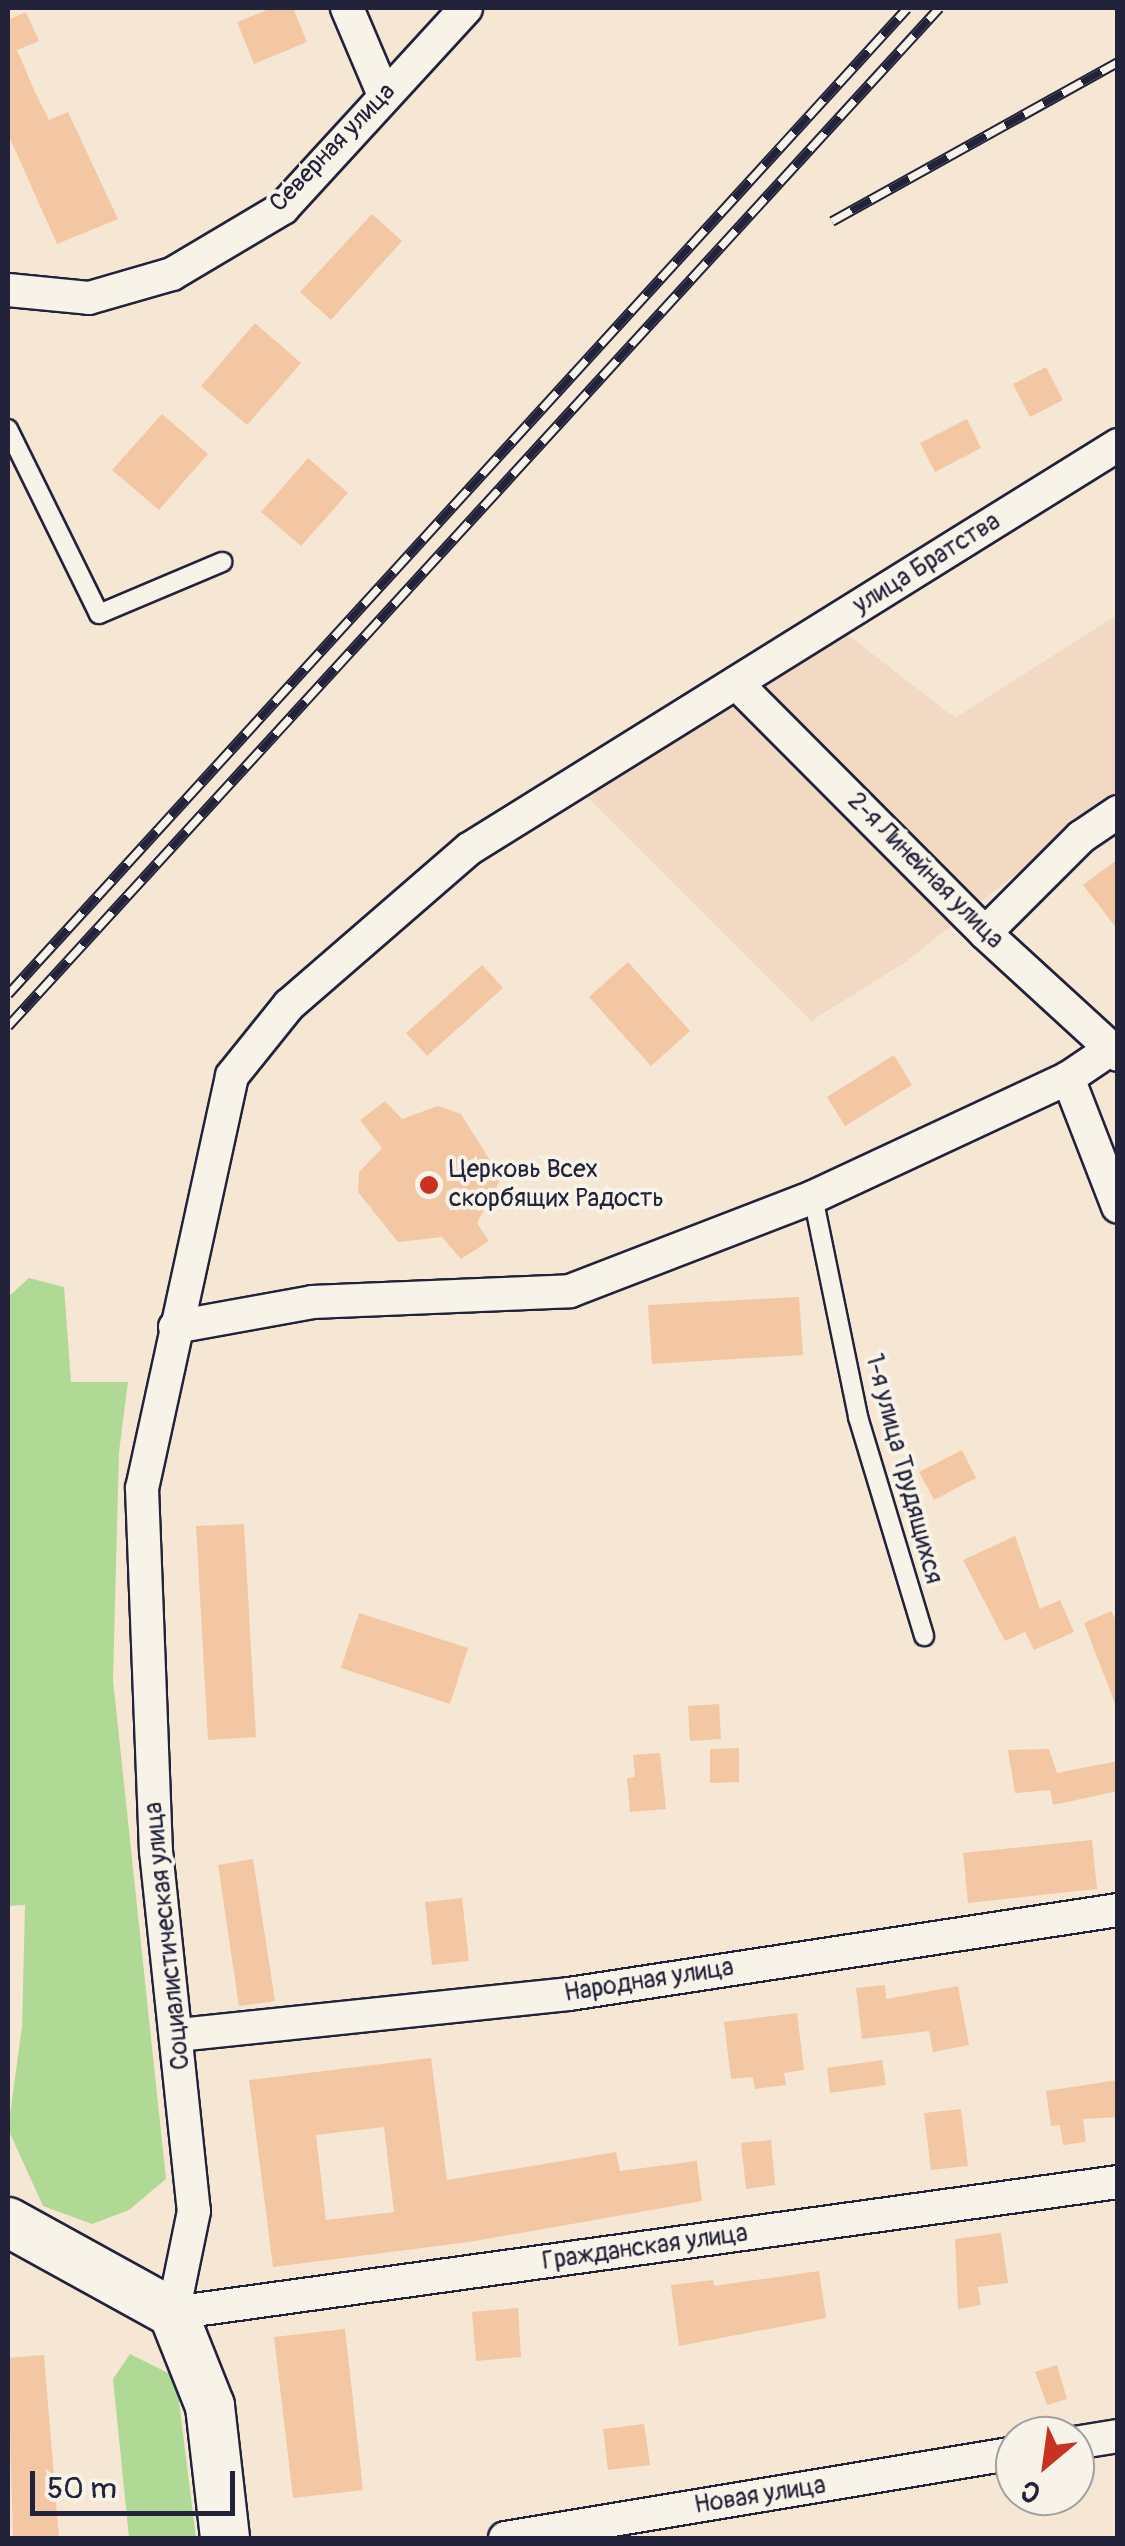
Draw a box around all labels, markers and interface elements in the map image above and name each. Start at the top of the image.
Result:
street label: Северная улица [264,77,402,219]
street label: улица Братства [848,507,1006,621]
street label: 2-я Линейная улица [841,787,1009,955]
place label: Церковь Всех скорбящих Радость [449,1156,664,1215]
marker: Церковь Всех скорбящих Радость [418,1174,440,1196]
street label: 1-я улица Трудящихся [858,1351,948,1587]
street label: Социалистическая улица [139,1801,197,2071]
street label: Народная улица [562,1953,736,2009]
street label: Гражданская улица [540,2219,750,2277]
north arrow [995,2416,1095,2516]
scale bar [35,2451,240,2513]
text: 50 m [47,2470,117,2507]
street label: Новая улица [692,2471,828,2521]
text: С [1015,2471,1047,2510]

